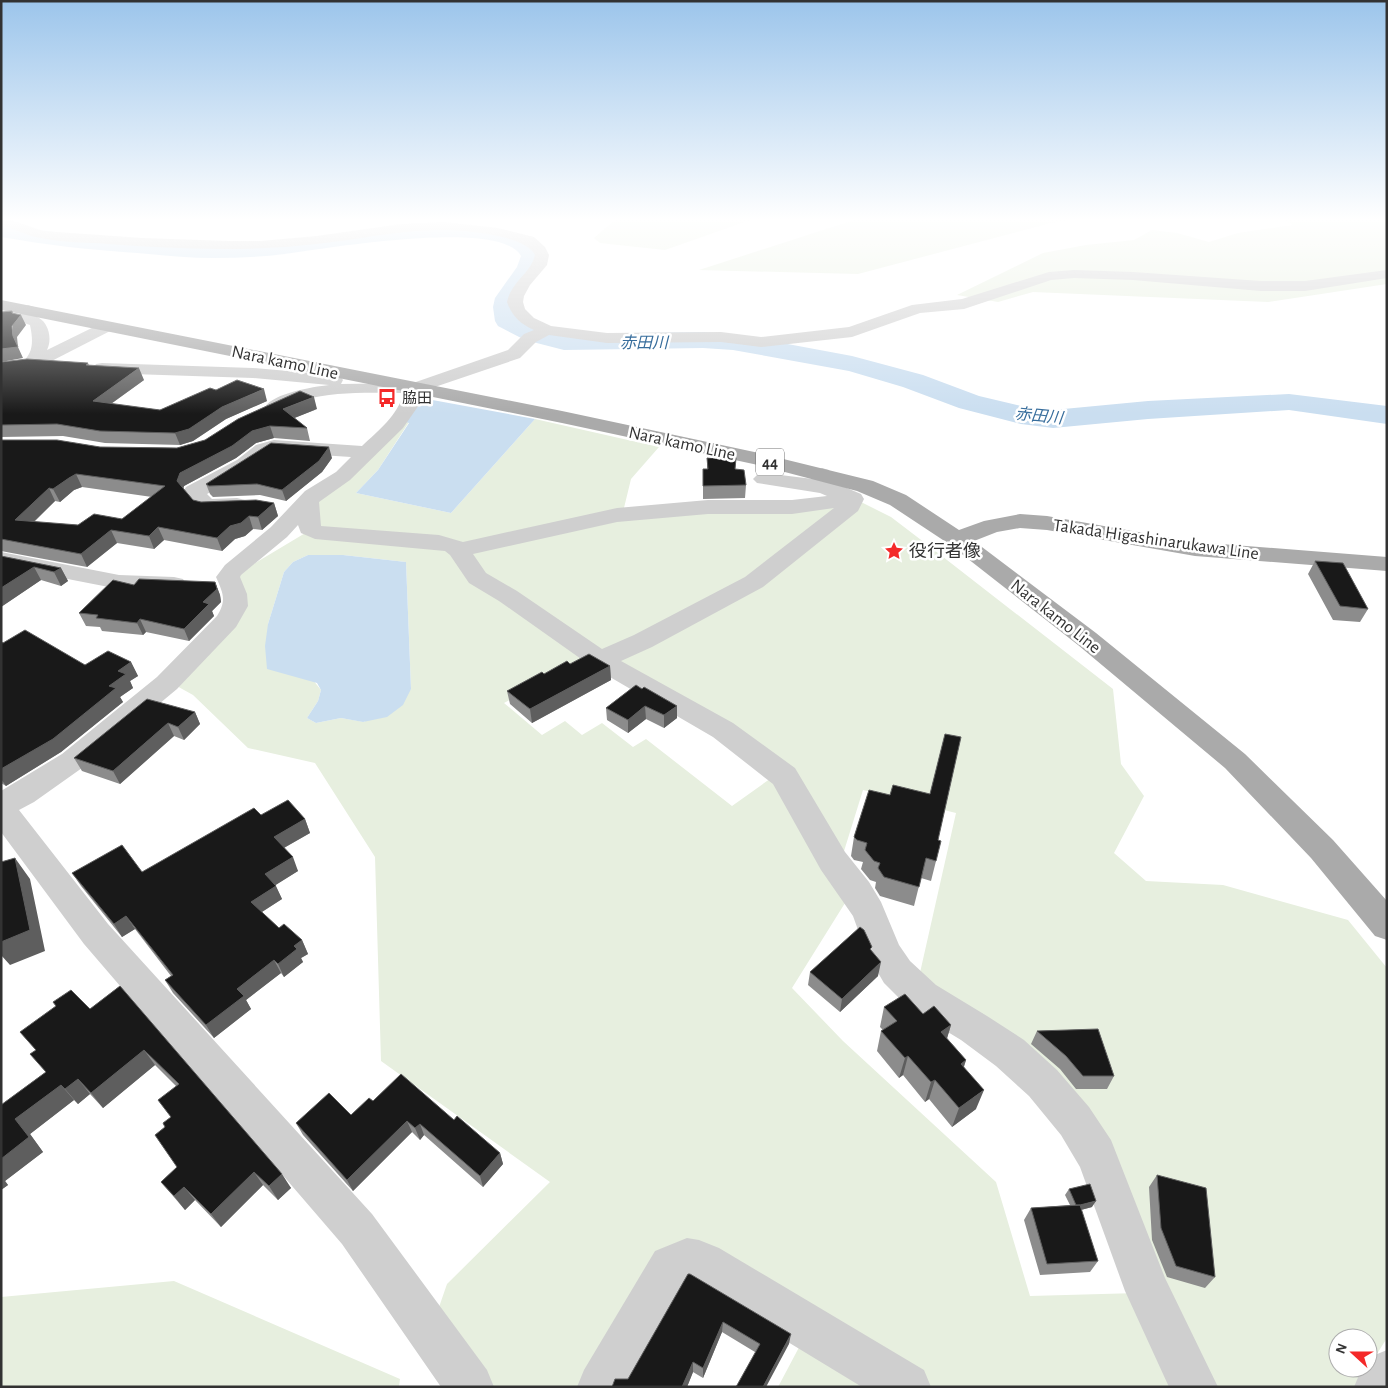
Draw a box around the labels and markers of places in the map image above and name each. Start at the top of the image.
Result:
bus stop icon: 脇田 [376,387,398,409]
place label: 脇田 [402,390,432,406]
place icon: 役行者像 [883,540,905,562]
place label: 役行者像 [909,541,981,561]

